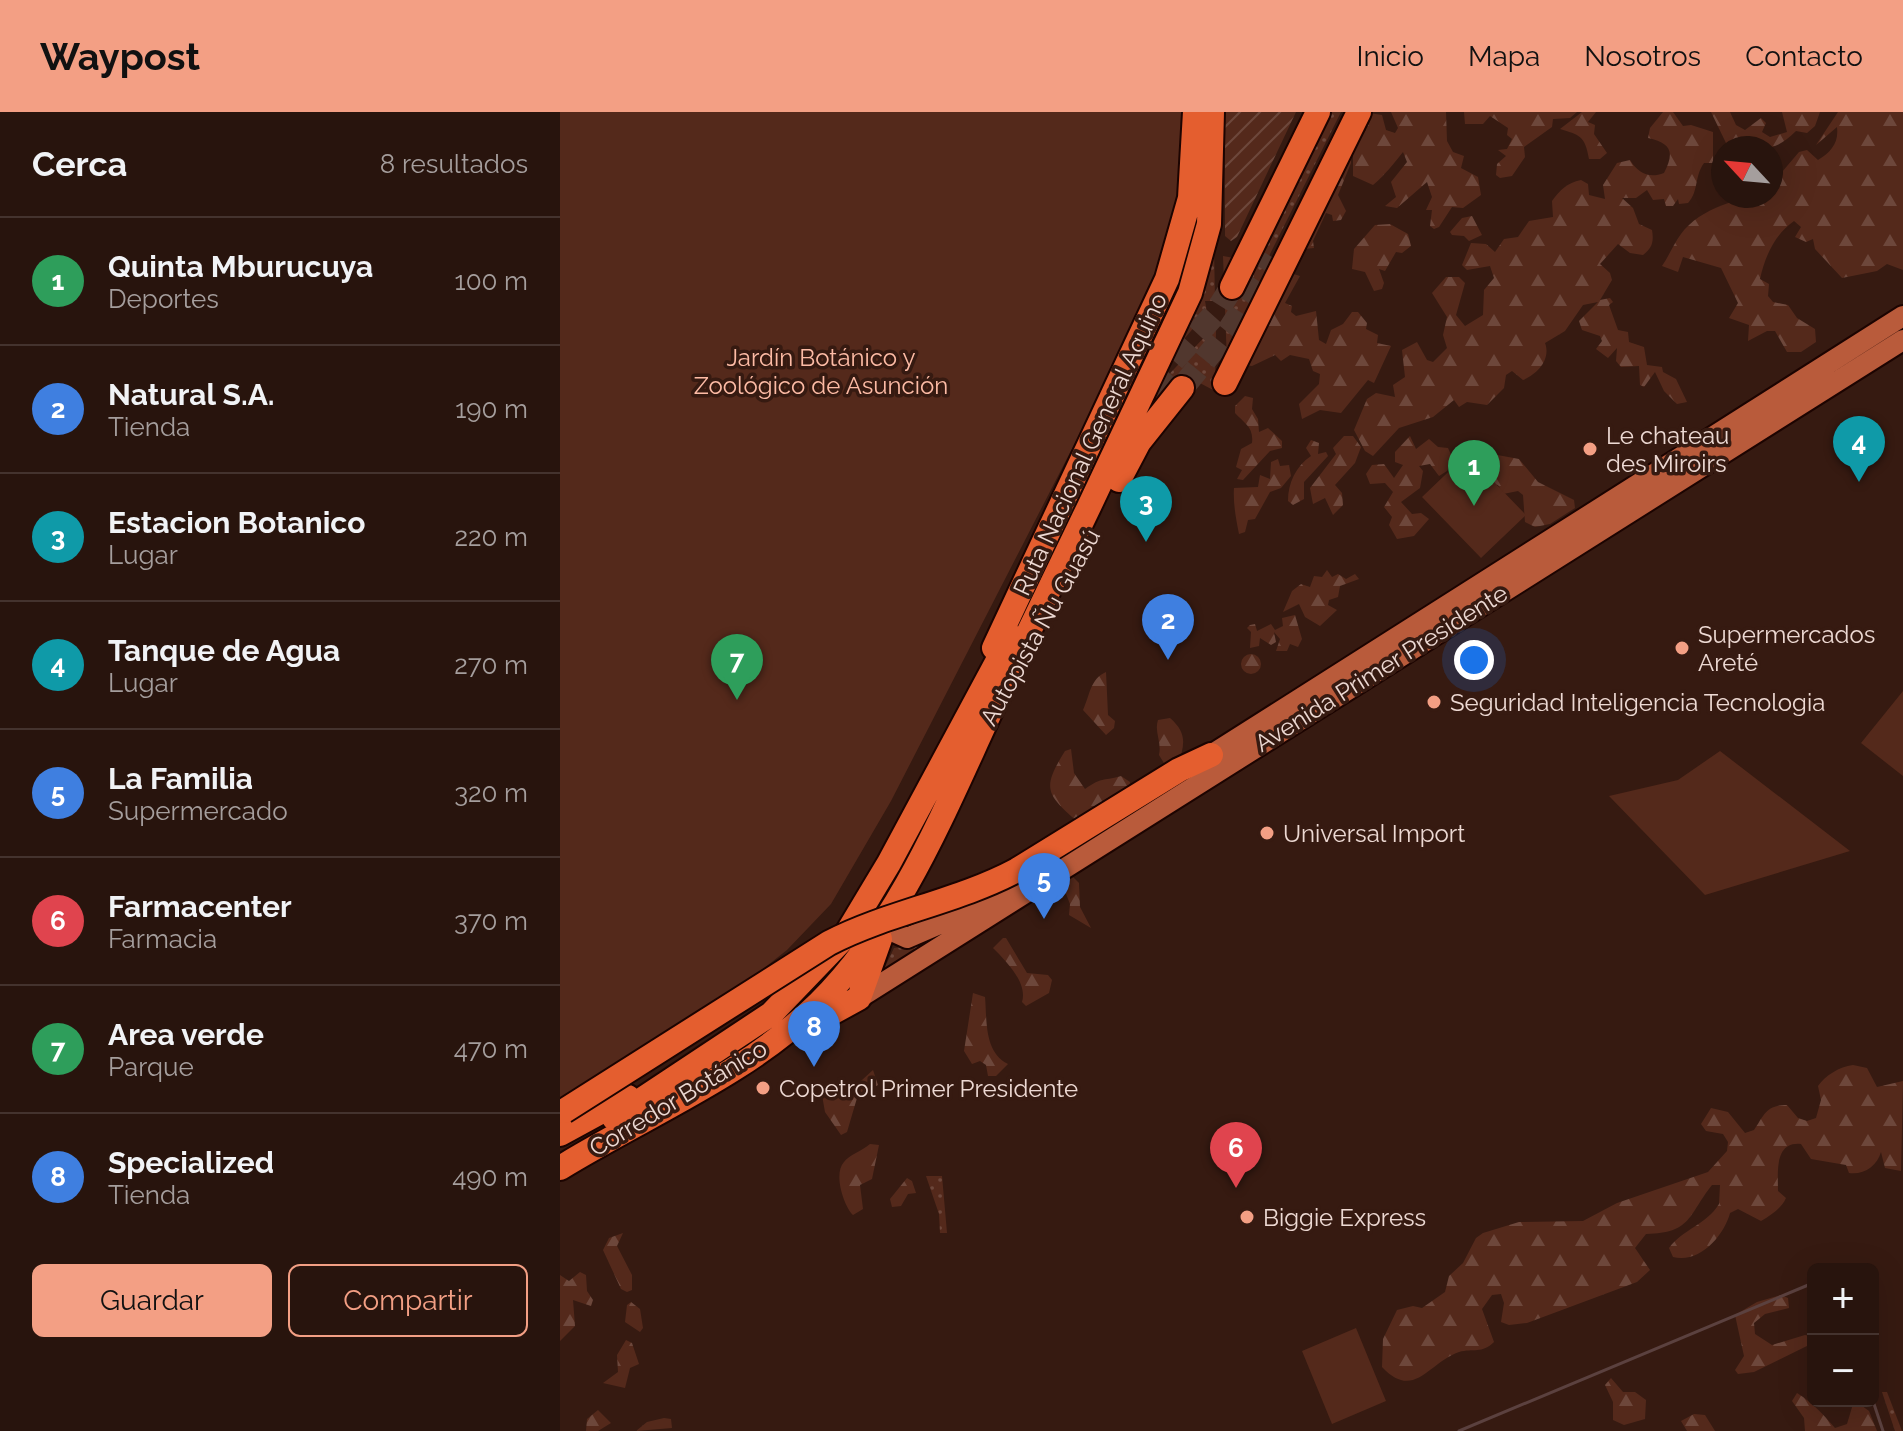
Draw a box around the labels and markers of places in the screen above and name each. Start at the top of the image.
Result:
pin: 4 [1833,416,1885,482]
place label: Le chateau des Miroirs [1606,421,1729,478]
pin: 1 [1448,440,1500,506]
marker: Le chateau des Miroirs [1581,440,1599,458]
pin: 3 [1120,476,1172,542]
pin: 2 [1142,594,1194,660]
place label: Supermercados Areté [1698,620,1875,677]
pin: 7 [711,634,763,700]
marker: Supermercados Areté [1673,639,1691,657]
place label: Seguridad Inteligencia Tecnologia [1450,688,1825,717]
marker: Seguridad Inteligencia Tecnologia [1425,693,1443,711]
place label: Universal Import [1283,819,1465,848]
marker: Universal Import [1258,824,1276,842]
pin: 5 [1018,853,1070,919]
pin: 8 [788,1001,840,1067]
place label: Copetrol Primer Presidente [779,1074,1078,1103]
marker: Copetrol Primer Presidente [754,1079,772,1097]
pin: 6 [1210,1122,1262,1188]
place label: Biggie Express [1263,1203,1426,1232]
marker: Biggie Express [1238,1208,1256,1226]

